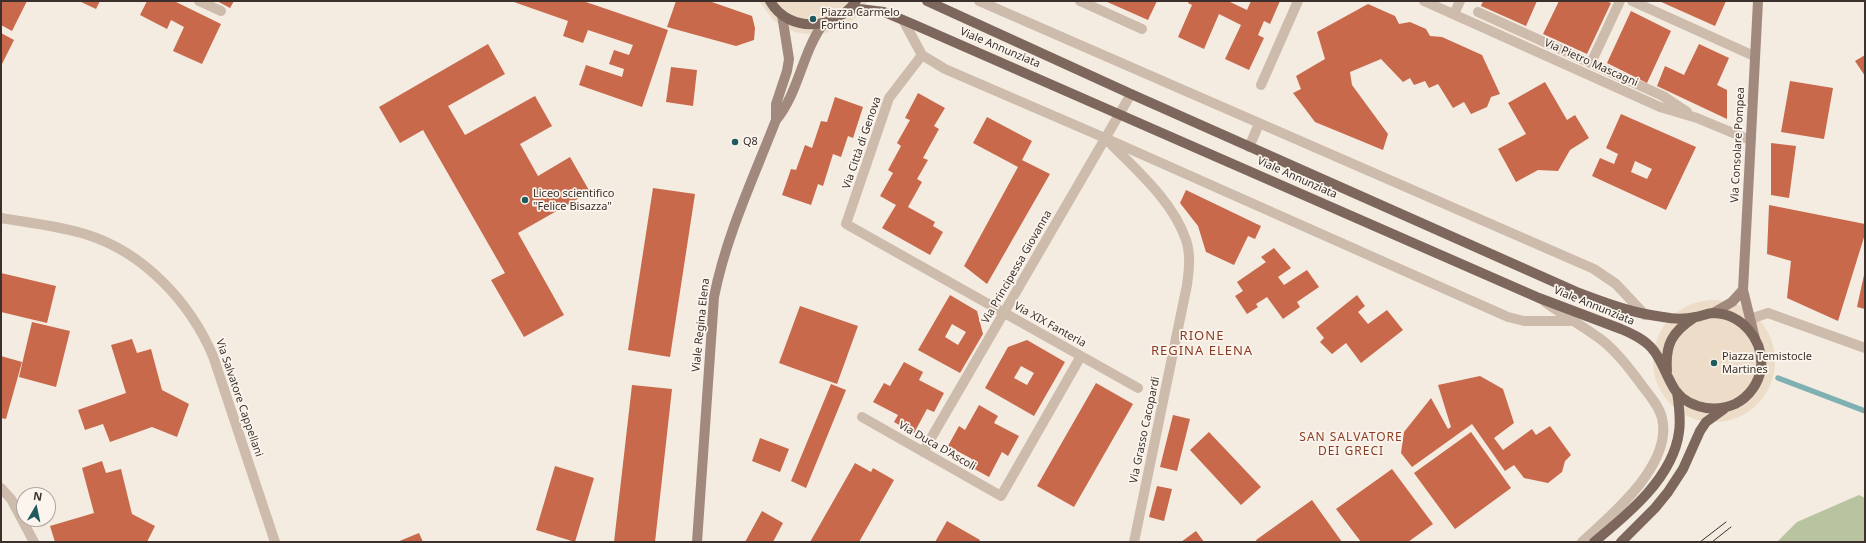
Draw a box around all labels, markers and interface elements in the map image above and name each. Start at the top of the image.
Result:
place label: Piazza Carmelo Fortino [821,6,900,32]
marker: Piazza Carmelo Fortino [808,14,818,24]
street label: Viale Annunziata [958,25,1042,71]
street label: Via Pietro Mascagni [1542,36,1640,90]
street label: Via Consolare Pompea [1728,87,1748,203]
street label: Via Città di Genova [840,95,884,191]
place label: Q8 [743,135,758,149]
marker: Q8 [730,137,740,147]
street label: Viale Annunziata [1255,154,1339,202]
place label: Liceo scientifico "Felice Bisazza" [533,187,614,213]
marker: Liceo scientifico "Felice Bisazza" [520,195,530,205]
street label: Via Principessa Giovanna [979,208,1055,326]
street label: Viale Regina Elena [690,278,712,372]
street label: Viale Annunziata [1552,284,1636,328]
street label: Via XIX Fanteria [1012,300,1088,350]
district label: RIONE REGINA ELENA [1151,328,1253,359]
street label: Via Salvatore Cappellani [213,337,265,459]
place label: Piazza Temistocle Martines [1722,350,1812,376]
marker: Piazza Temistocle Martines [1709,358,1719,368]
street label: Via Grasso Cacopardi [1127,375,1163,485]
street label: Via Duca D'Ascoli [896,418,978,474]
district label: SAN SALVATORE DEI GRECI [1299,431,1403,459]
north arrow [16,487,56,527]
text: N [32,488,43,504]

